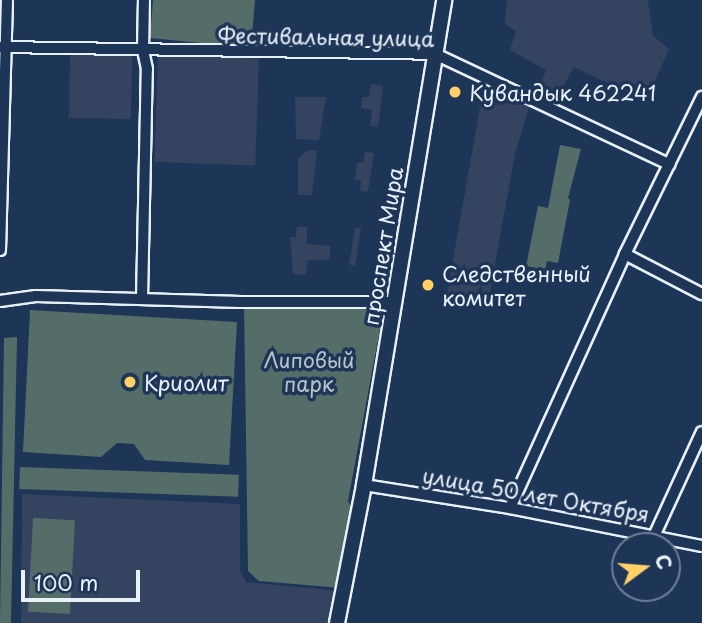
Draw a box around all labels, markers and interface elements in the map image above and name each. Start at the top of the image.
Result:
street label: Фестивальная улица [218,22,434,50]
place label: Кувандык 462241 [469,79,657,105]
marker: Кувандык 462241 [447,84,463,100]
street label: проспект Мира [357,165,407,327]
place label: Следственный комитет [442,260,591,310]
marker: Следственный комитет [420,277,436,293]
park label: Липовый парк [264,346,354,396]
place label: Криолит [144,369,228,395]
marker: Криолит [122,374,138,390]
street label: улица 50 лет Октября [420,461,652,527]
north arrow [611,532,681,602]
text: С [649,551,680,572]
scale bar [24,556,144,600]
text: 100 m [34,566,98,598]

